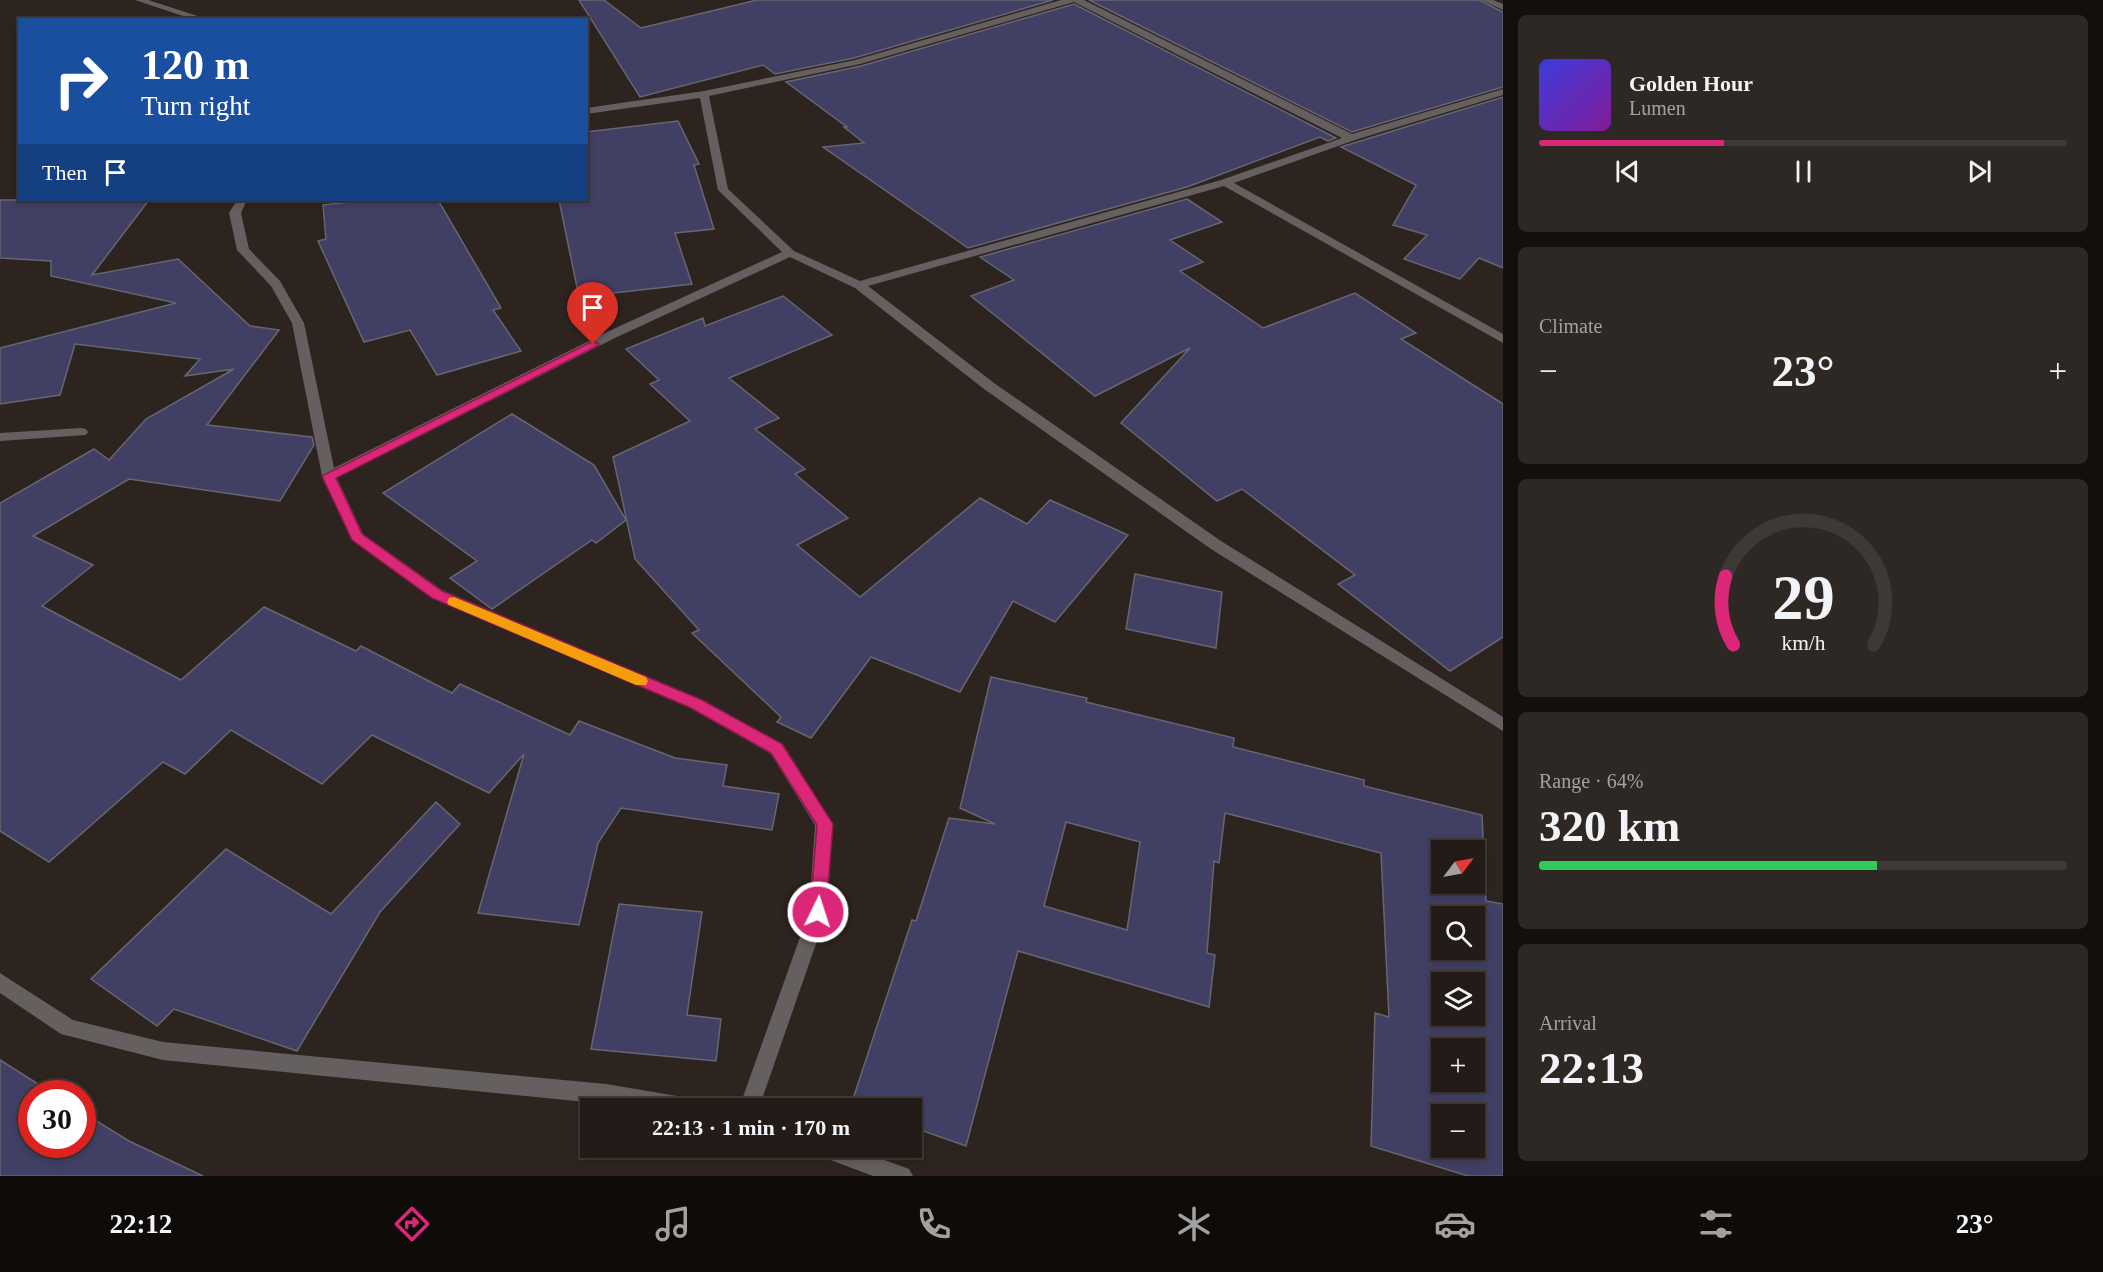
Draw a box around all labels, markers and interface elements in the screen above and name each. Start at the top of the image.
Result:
icon: right [42,42,120,120]
text: 120 m [141,42,250,88]
text: Golden Hour [1629,71,1753,96]
text: Turn right [141,91,250,121]
text: Lumen [1629,97,1686,119]
icon: previous [1611,155,1644,188]
icon: pause [1787,155,1820,188]
icon: next [1963,155,1996,188]
icon: arrive [99,156,132,189]
text: Then [42,160,87,185]
pin [567,282,618,344]
icon: arrive [576,291,609,324]
text: Climate [1539,315,1602,337]
text: 23° [1772,346,1835,396]
text: − [1539,353,1558,389]
text: + [2048,353,2067,389]
text: 29 [1772,563,1834,632]
text: km/h [1781,631,1825,655]
text: Range · 64% [1539,770,1643,792]
text: 320 km [1539,801,1680,851]
north arrow [1431,840,1485,894]
map controls [1431,840,1485,1158]
position arrow [786,880,850,944]
button: search [1431,906,1485,960]
button: layers [1431,972,1485,1026]
text: Arrival [1539,1012,1597,1034]
button: + [1431,1038,1485,1092]
text: 22:13 [1539,1043,1644,1093]
speed limit sign: 30 [18,1080,96,1158]
button: − [1431,1104,1485,1158]
text: 22:13 · 1 min · 170 m [652,1115,850,1140]
icon: directions [391,1203,433,1245]
icon: music [652,1203,694,1245]
icon: phone [913,1203,955,1245]
icon: climate [1173,1203,1215,1245]
icon: car [1434,1203,1476,1245]
icon: filters [1695,1203,1737,1245]
text: 22:12 [109,1209,172,1239]
text: 23° [1956,1209,1994,1239]

